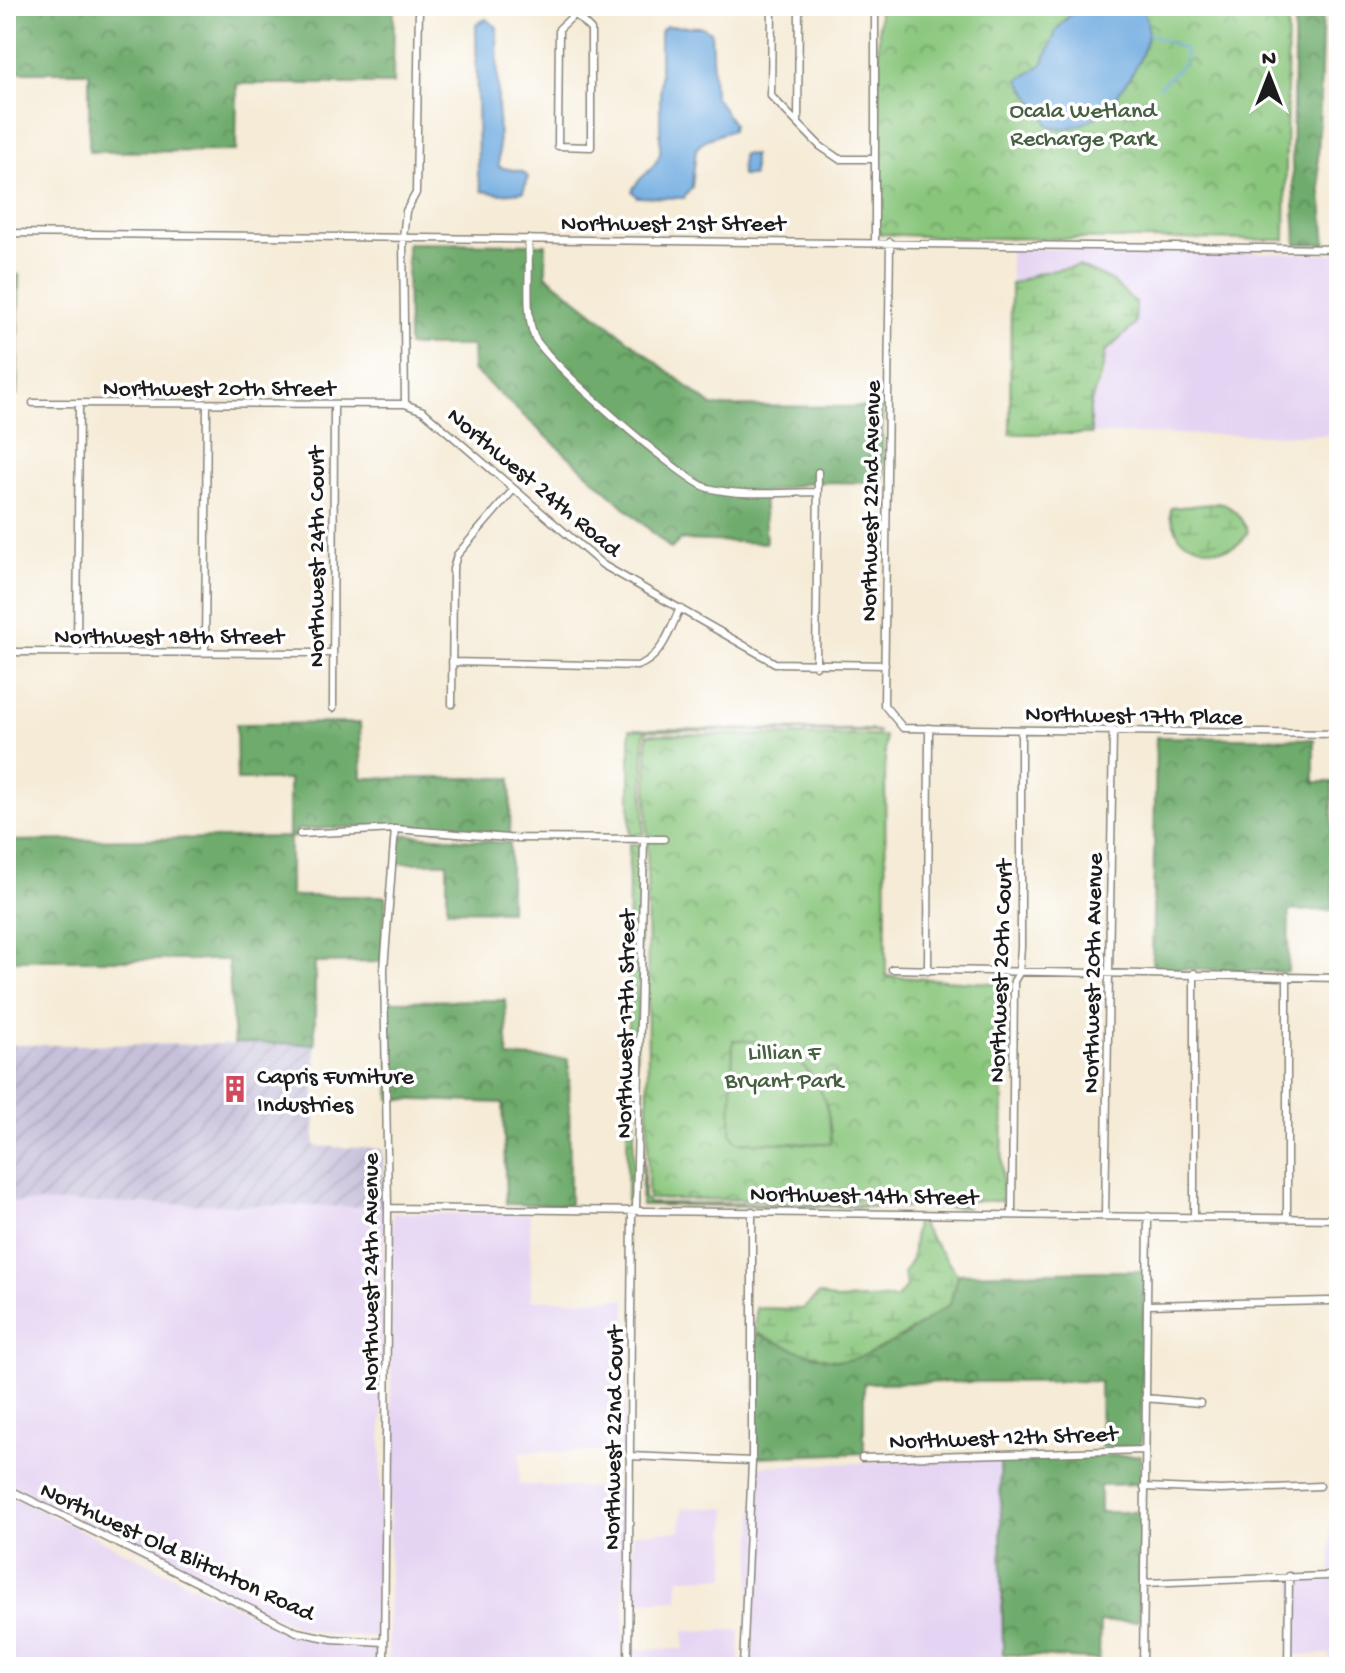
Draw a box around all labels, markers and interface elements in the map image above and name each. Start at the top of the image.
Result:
north arrow [1229,36,1309,116]
text: N [1262,47,1276,73]
park label: Ocala Wetland Recharge Park [1010,98,1158,155]
street label: Northwest 21st Street [561,211,787,240]
street label: Northwest 20th Street [103,376,337,405]
street label: Northwest 22nd Avenue [856,379,889,622]
street label: Northwest 24th Road [440,402,627,566]
street label: Northwest 24th Court [304,444,333,668]
street label: Northwest 18th Street [54,624,286,653]
street label: Northwest 17th Place [1025,701,1244,734]
street label: Northwest 20th Avenue [1078,852,1111,1094]
street label: Northwest 20th Court [984,857,1021,1083]
street label: Northwest 17th Street [611,907,644,1139]
park label: Lillian F Bryant Park [724,1040,846,1097]
place label: Capris Furniture Industries [257,1064,415,1121]
building icon: Capris Furniture Industries [220,1074,250,1104]
street label: Northwest 24th Avenue [358,1152,387,1391]
street label: Northwest 14th Street [750,1181,980,1214]
street label: Northwest 22nd Court [599,1323,632,1550]
street label: Northwest 12th Street [888,1421,1120,1458]
street label: Northwest Old Blitchton Road [35,1477,320,1630]

